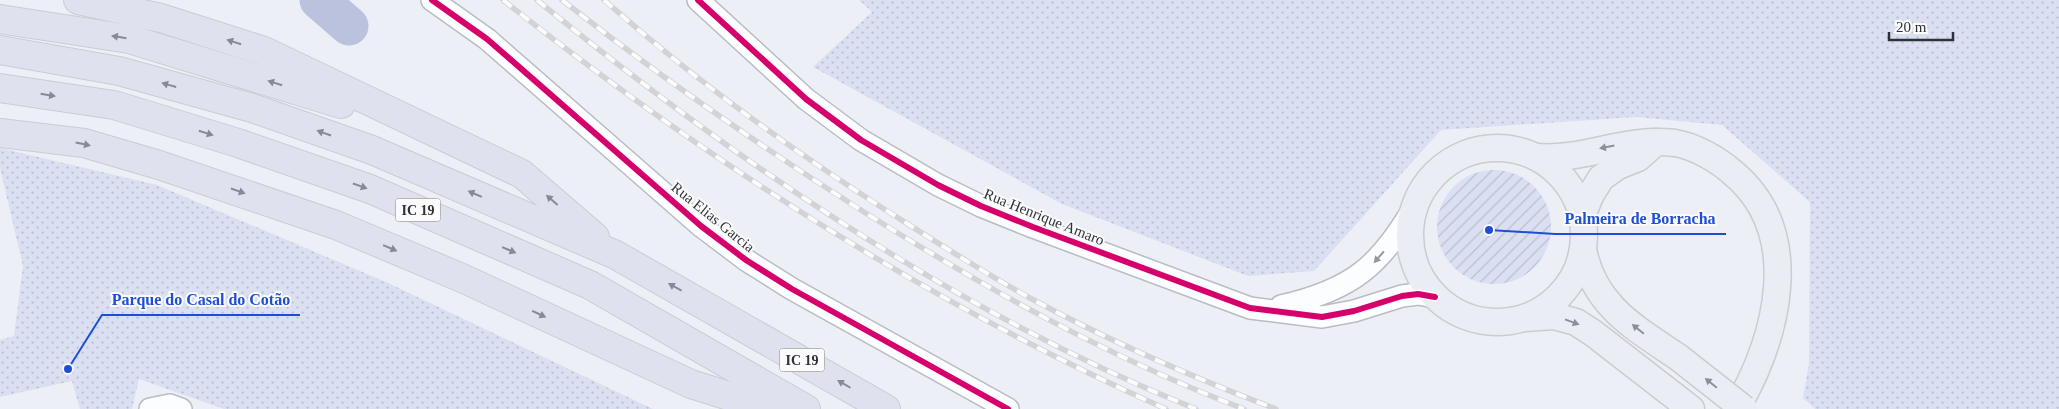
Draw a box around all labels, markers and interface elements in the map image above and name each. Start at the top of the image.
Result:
scale bar [1889,10,1953,42]
text: 20 m [1896,19,1927,35]
one-way arrow [110,33,126,41]
one-way arrow [227,38,242,45]
one-way arrow [267,79,282,86]
one-way arrow [161,80,176,88]
one-way arrow [41,91,57,99]
one-way arrow [316,129,331,137]
one-way arrow [198,130,213,138]
one-way arrow [75,140,91,148]
one-way arrow [1599,144,1615,152]
street label: Rua Elias Garcia [668,179,758,255]
one-way arrow [352,182,367,190]
street label: Rua Henrique Amaro [982,186,1106,248]
one-way arrow [231,188,246,195]
one-way arrow [467,190,482,198]
one-way arrow [546,195,559,206]
road number: IC 19 [396,198,440,222]
callout: Palmeira de Borracha [1555,203,1726,234]
text: Palmeira de Borracha [1564,210,1716,227]
one-way arrow [383,244,398,252]
one-way arrow [502,246,516,254]
one-way arrow [1374,250,1385,263]
one-way arrow [667,283,682,291]
callout: Parque do Casal do Cotão [102,284,300,315]
text: Parque do Casal do Cotão [112,291,290,309]
one-way arrow [532,310,546,318]
one-way arrow [1565,318,1580,326]
one-way arrow [1632,323,1645,334]
road number: IC 19 [780,348,824,372]
one-way arrow [1705,377,1718,388]
one-way arrow [838,380,851,389]

